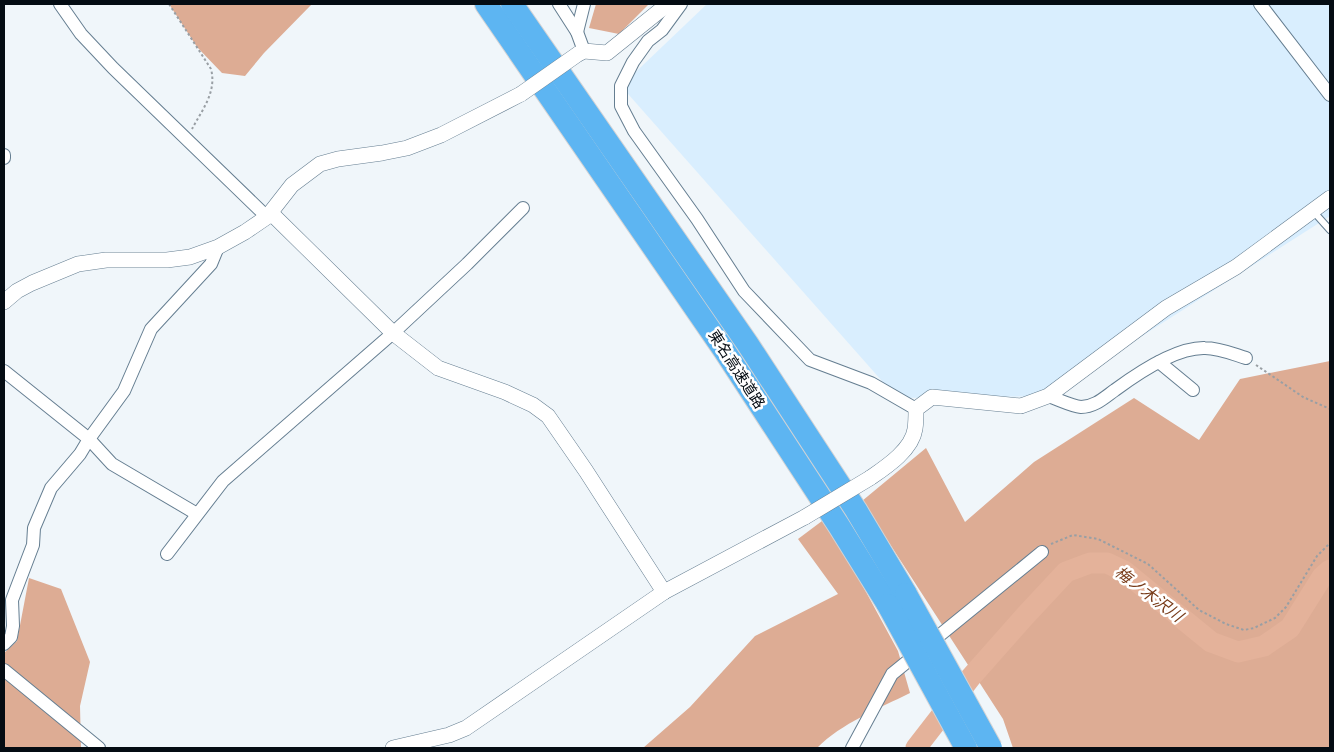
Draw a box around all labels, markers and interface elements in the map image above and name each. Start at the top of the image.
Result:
street label: 東名高速道路 [704,326,770,412]
water label: 梅ノ木沢川 [1110,561,1189,628]

